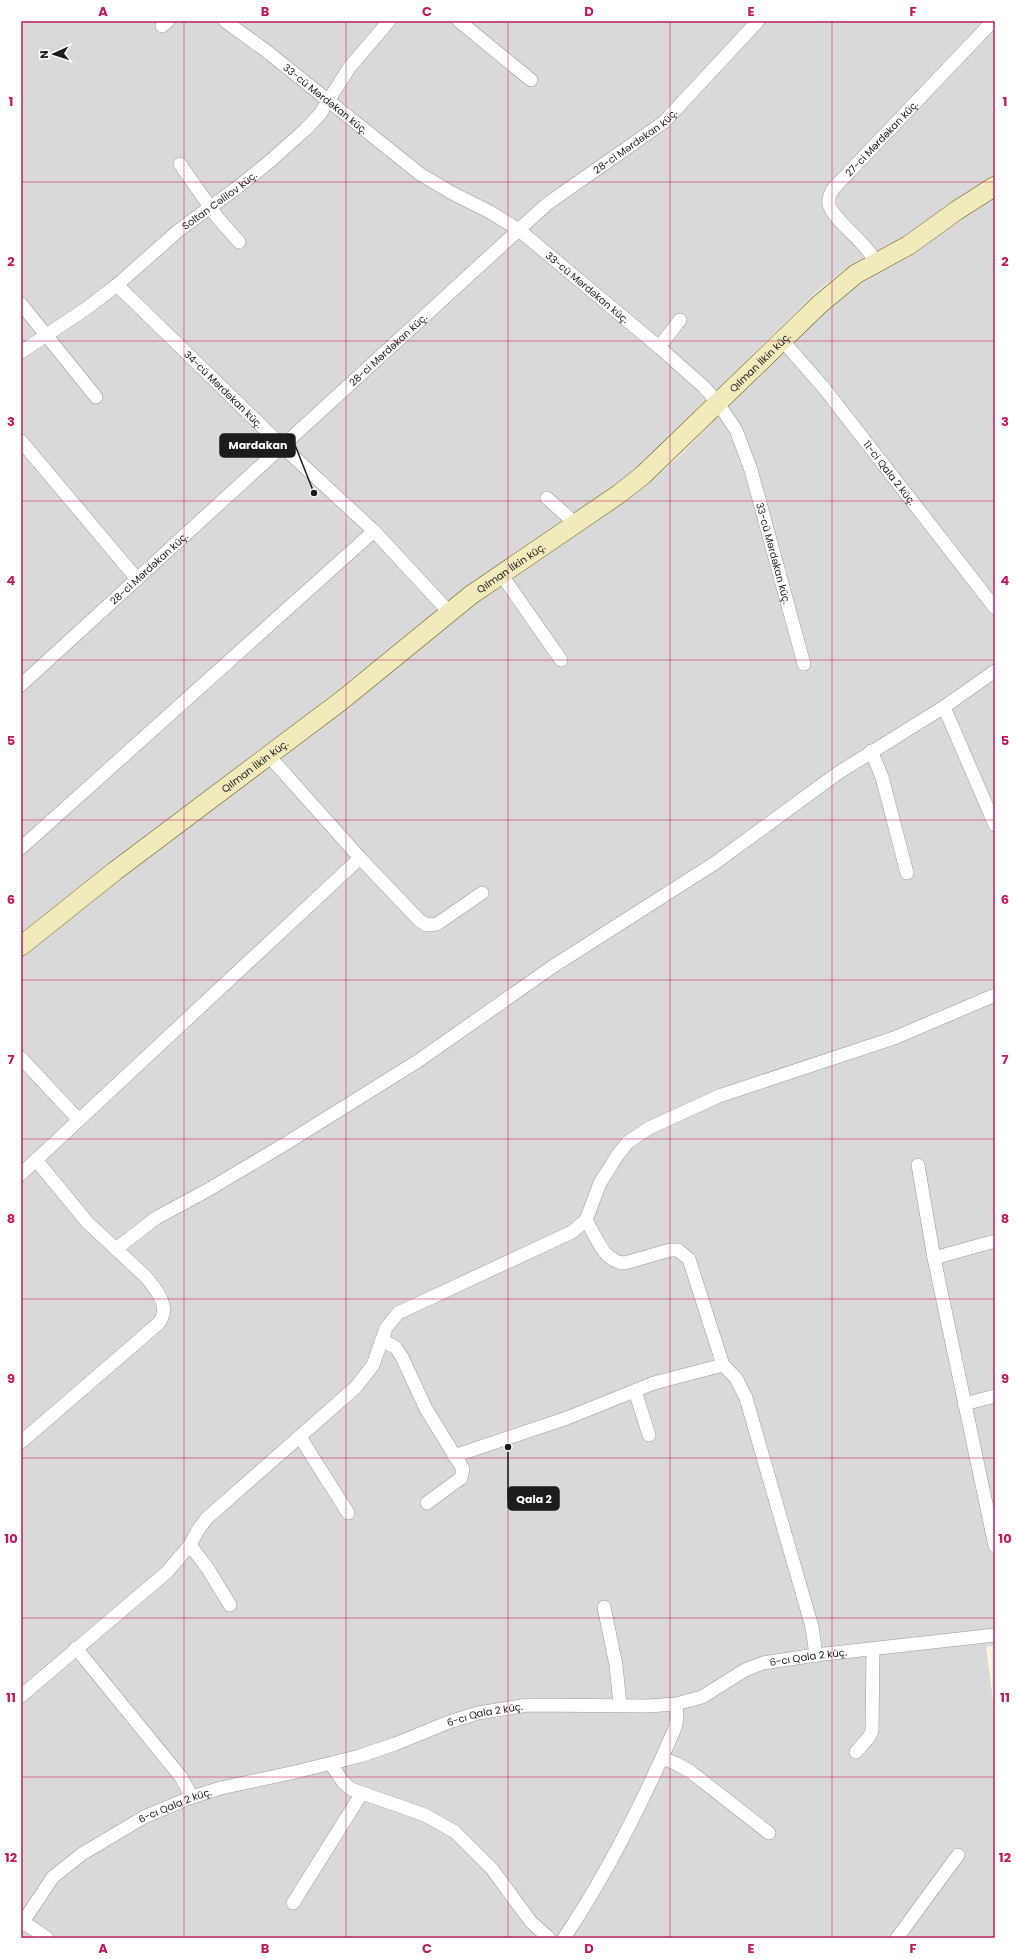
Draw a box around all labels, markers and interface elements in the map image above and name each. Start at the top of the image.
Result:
text: A [98,2,108,21]
text: B [261,2,270,21]
text: C [422,2,432,21]
text: D [584,2,594,21]
text: E [747,2,755,21]
text: F [909,2,917,21]
north arrow [34,34,74,74]
text: N [36,50,52,59]
street label: 33-cü Mərdəkan küç. [280,60,371,137]
text: 1 [9,92,13,111]
text: 1 [1003,92,1007,111]
street label: 27-ci Mərdəkan küç. [841,97,921,180]
street label: 28-ci Mərdəkan küç. [590,105,680,177]
street label: Soltan Cəlilov küç. [179,167,260,233]
street label: 33-cü Mərdəkan küç. [543,248,632,327]
text: 2 [7,252,15,271]
text: 2 [1001,252,1009,271]
street label: 28-ci Mərdəkan küç. [345,310,430,389]
street label: Qılman İlkin küç. [726,329,794,395]
street label: 34-cü Mərdəkan küç. [181,347,267,431]
text: 3 [7,412,15,431]
text: 3 [1001,412,1009,431]
callout: Mardakan [220,434,295,457]
text: Mardakan [229,437,287,453]
street label: 11-ci Qala 2 küç. [860,437,920,508]
street label: 33-cü Mərdəkan küç. [753,501,795,606]
street label: 28-ci Mərdəkan küç. [106,529,191,608]
street label: Qılman İlkin küç. [473,539,548,597]
text: 4 [7,571,16,590]
text: 4 [1001,571,1010,590]
text: 5 [7,731,15,750]
text: 5 [1001,731,1009,750]
street label: Qılman İlkin küç. [218,736,291,796]
text: 6 [7,890,15,909]
text: 6 [1001,890,1009,909]
text: 7 [8,1050,15,1069]
text: 7 [1002,1050,1009,1069]
text: 8 [7,1209,15,1228]
text: 8 [1001,1209,1009,1228]
text: 9 [7,1369,15,1388]
text: 9 [1001,1369,1009,1388]
callout: Qala 2 [508,1487,559,1510]
text: Qala 2 [516,1491,552,1507]
text: 10 [4,1529,18,1548]
text: 10 [998,1529,1012,1548]
street label: 6-cı Qala 2 küç. [769,1644,848,1669]
text: 11 [6,1688,16,1707]
text: 11 [1000,1688,1010,1707]
street label: 6-cı Qala 2 küç. [445,1698,524,1730]
street label: 6-cı Qala 2 küç. [135,1784,213,1826]
text: 12 [5,1848,18,1867]
text: 12 [999,1848,1012,1867]
text: A [98,1939,108,1958]
text: B [261,1939,270,1958]
text: C [422,1939,432,1958]
text: D [584,1939,594,1958]
text: E [747,1939,755,1958]
text: F [909,1939,917,1958]

